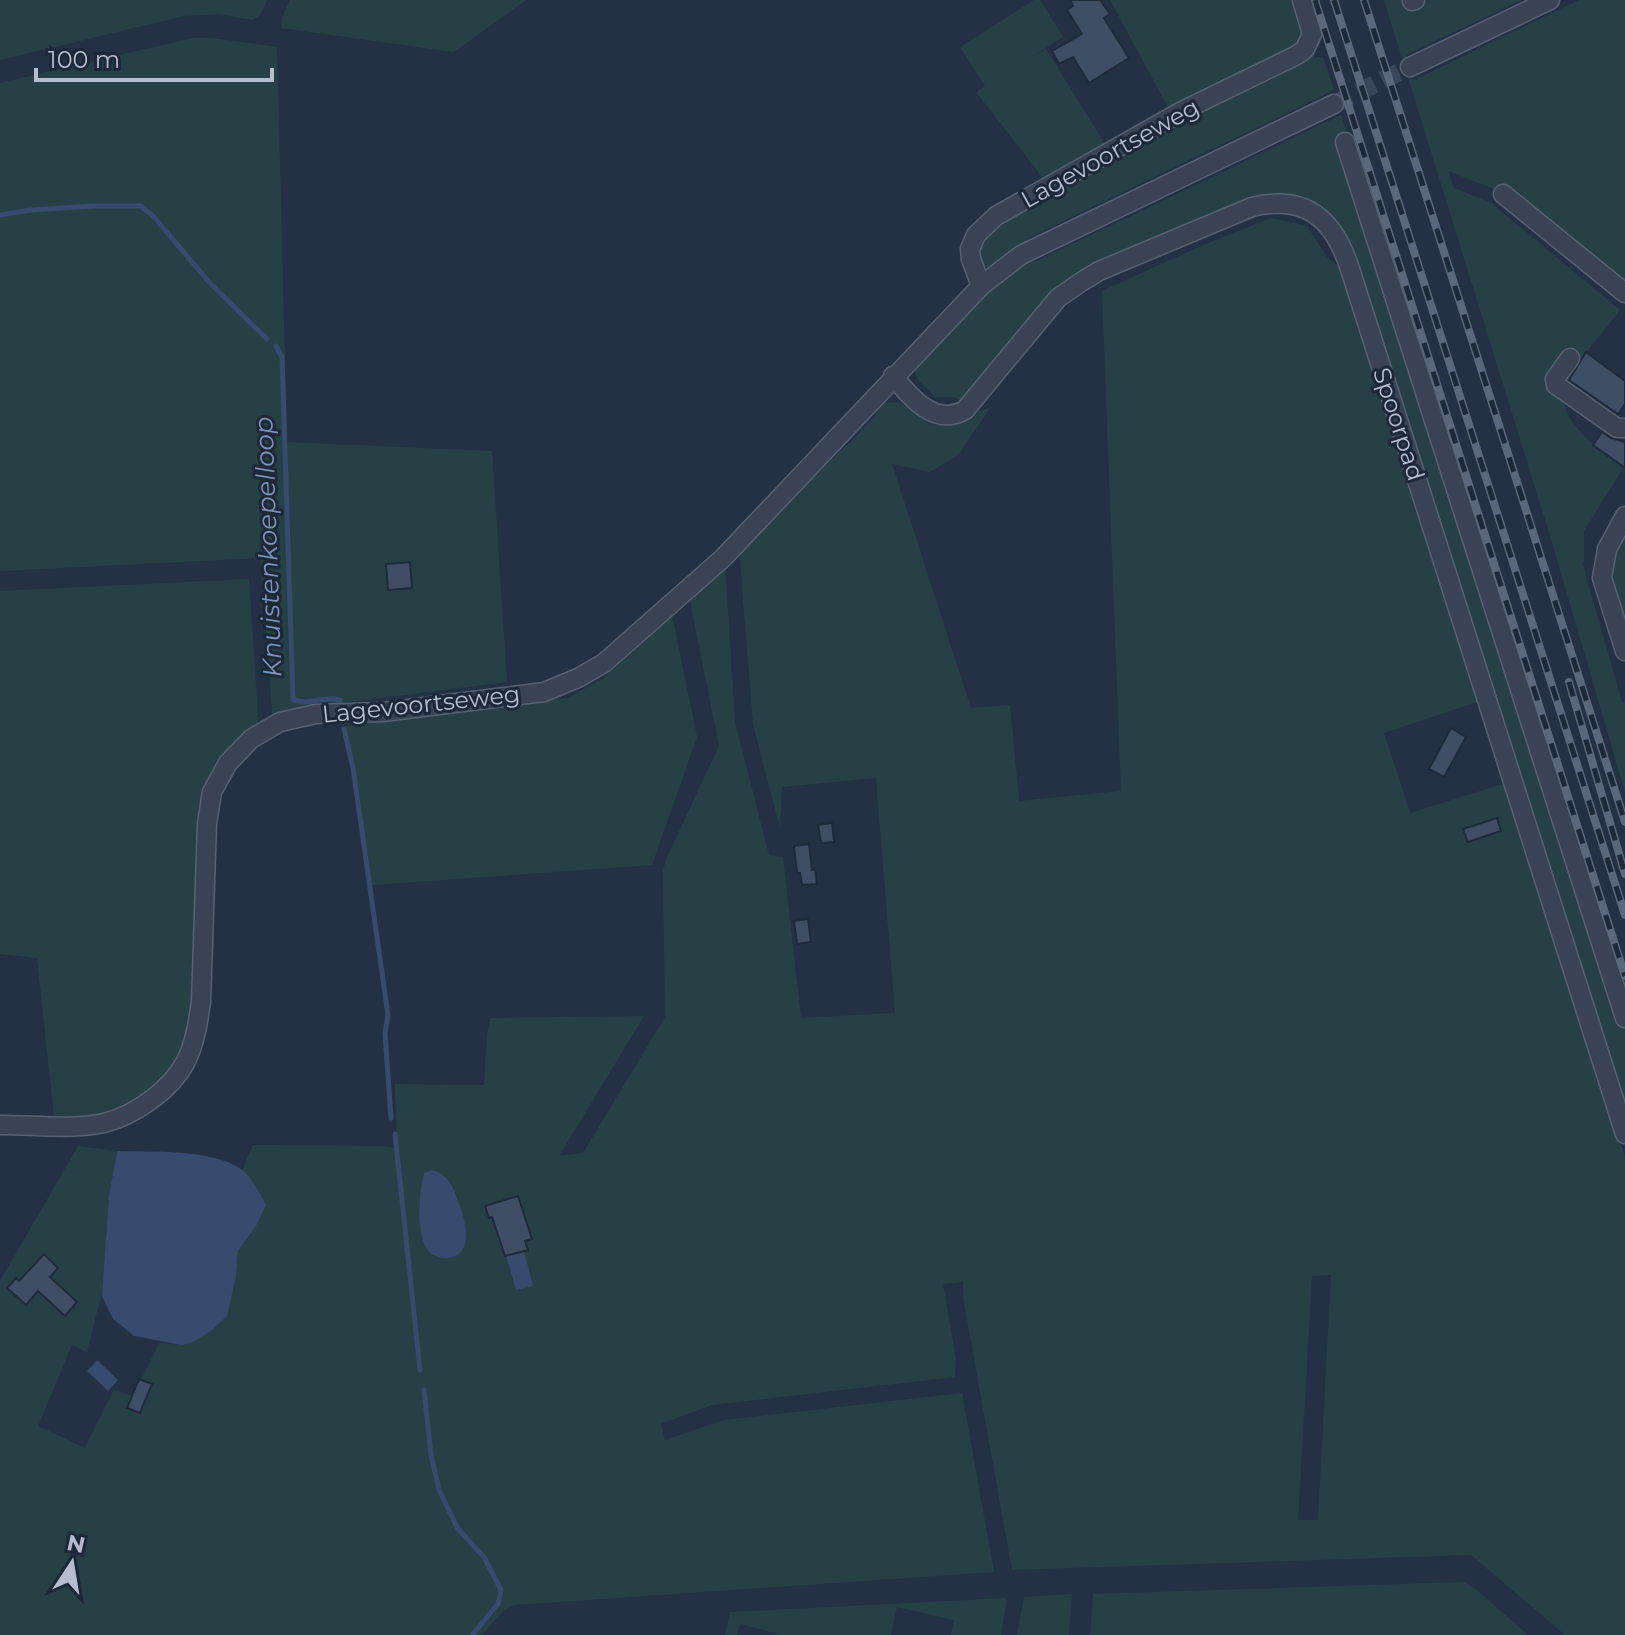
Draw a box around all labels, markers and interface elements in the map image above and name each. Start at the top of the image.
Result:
scale bar [36,32,272,82]
text: 100 m [48,45,120,74]
street label: Lagevoortseweg [1016,92,1204,214]
street label: Spoorpad [1367,364,1431,484]
water label: Knuistenkoepelloop [247,416,289,678]
street label: Lagevoortseweg [320,679,522,729]
north arrow [32,1523,112,1603]
text: N [65,1529,88,1559]

